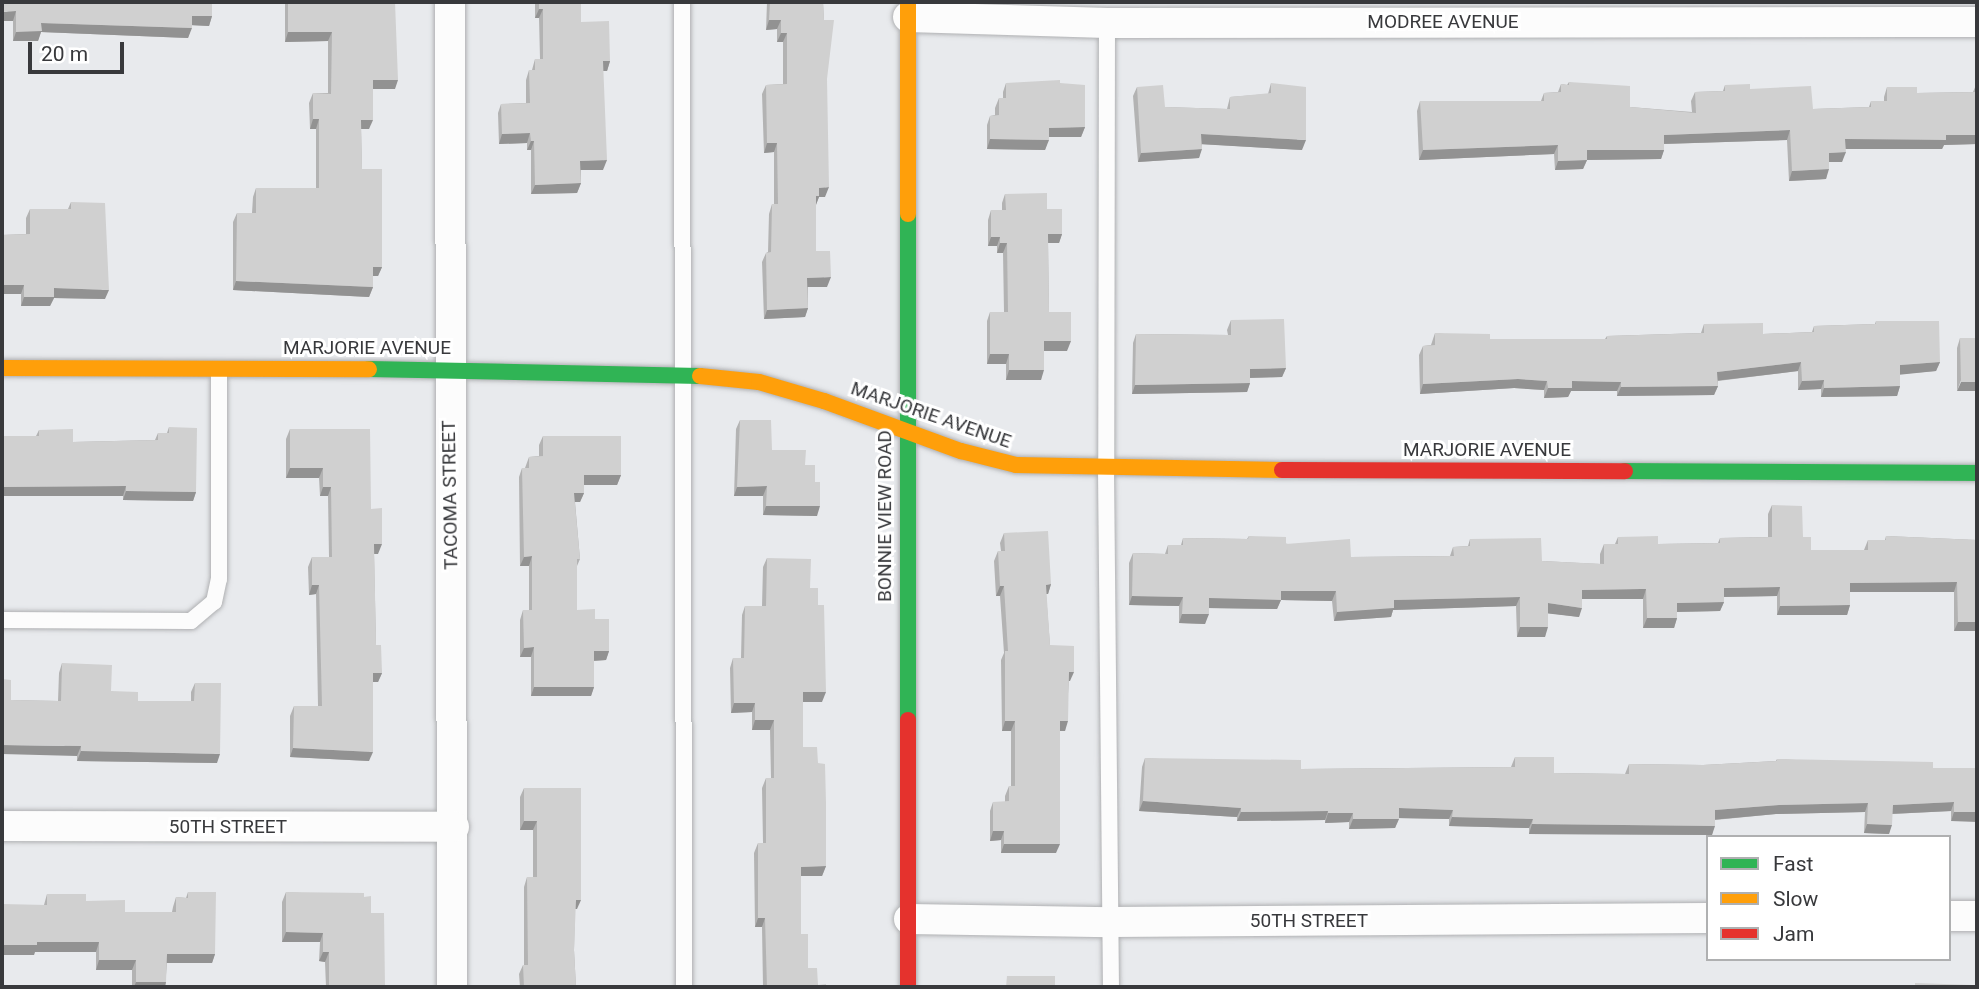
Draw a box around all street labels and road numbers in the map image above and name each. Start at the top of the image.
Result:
street label: MODREE AVENUE [1367,11,1519,33]
street label: MARJORIE AVENUE [283,337,451,359]
street label: MARJORIE AVENUE [848,377,1014,453]
street label: TACOMA STREET [437,420,463,570]
street label: BONNIE VIEW ROAD [874,430,896,602]
street label: MARJORIE AVENUE [1403,439,1571,461]
street label: 50TH STREET [169,816,287,838]
street label: 50TH STREET [1250,910,1368,932]

